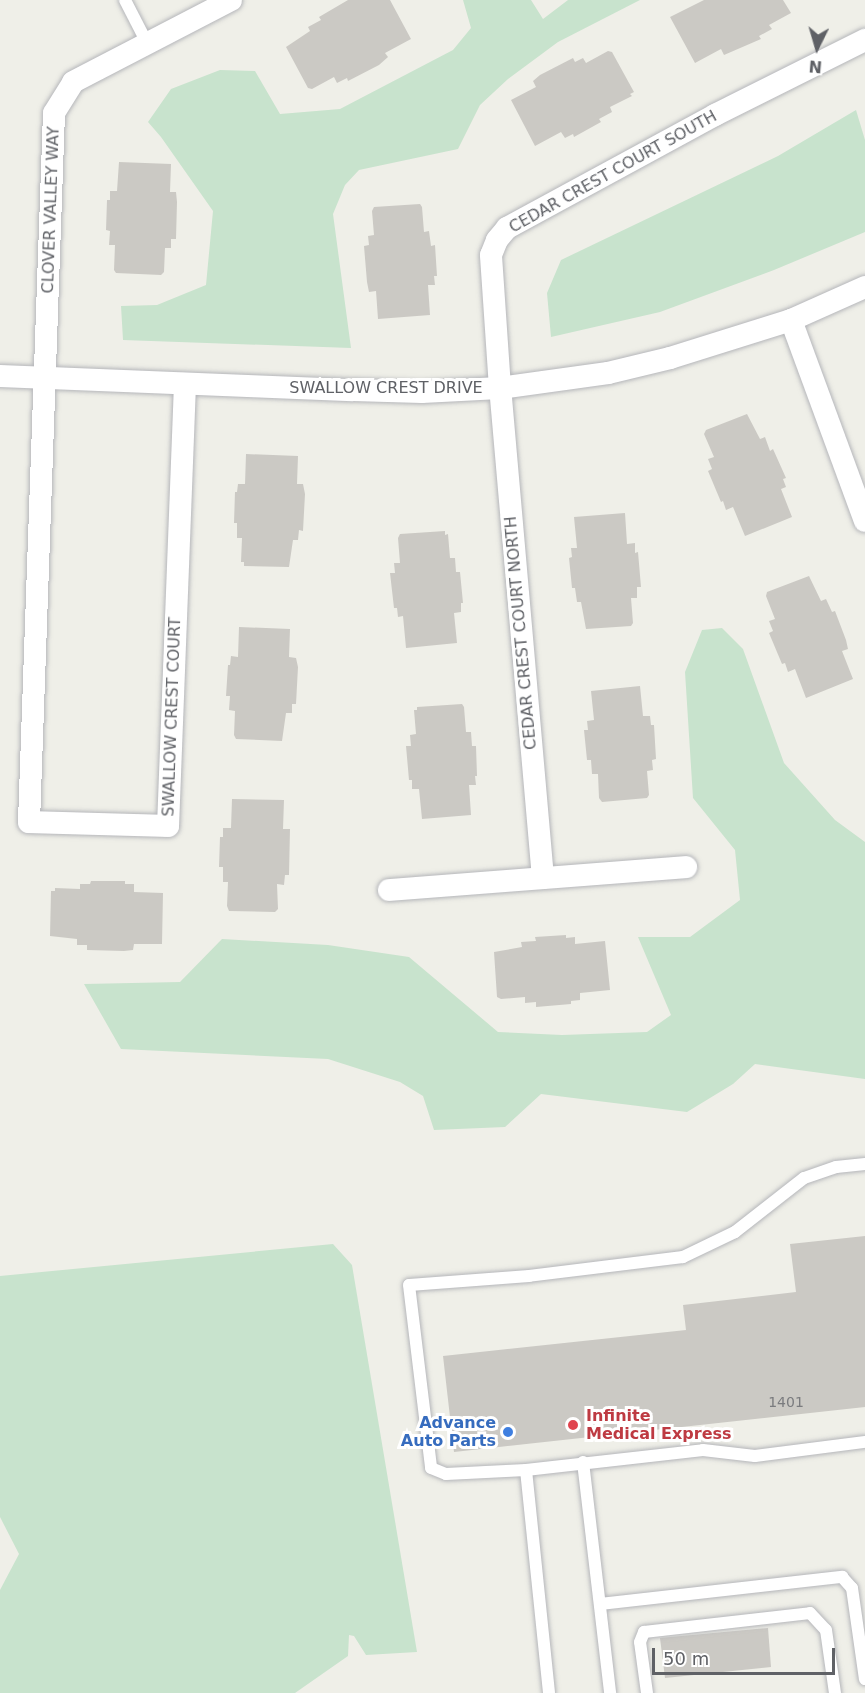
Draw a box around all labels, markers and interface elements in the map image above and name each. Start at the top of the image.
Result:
north arrow [787,18,847,78]
text: N [808,56,823,76]
street label: CEDAR CREST COURT SOUTH [506,107,720,237]
street label: CLOVER VALLEY WAY [38,126,64,294]
street label: SWALLOW CREST DRIVE [289,378,483,398]
street label: CEDAR CREST COURT NORTH [501,515,541,751]
street label: SWALLOW CREST COURT [159,617,185,817]
house number: 1401 [768,1394,804,1410]
place label: Infinite Medical Express [586,1406,732,1444]
place label: Advance Auto Parts [401,1413,496,1451]
marker: Infinite Medical Express [564,1416,582,1434]
marker: Advance Auto Parts [501,1425,515,1439]
scale bar [655,1636,838,1674]
text: 50 m [663,1648,709,1669]

